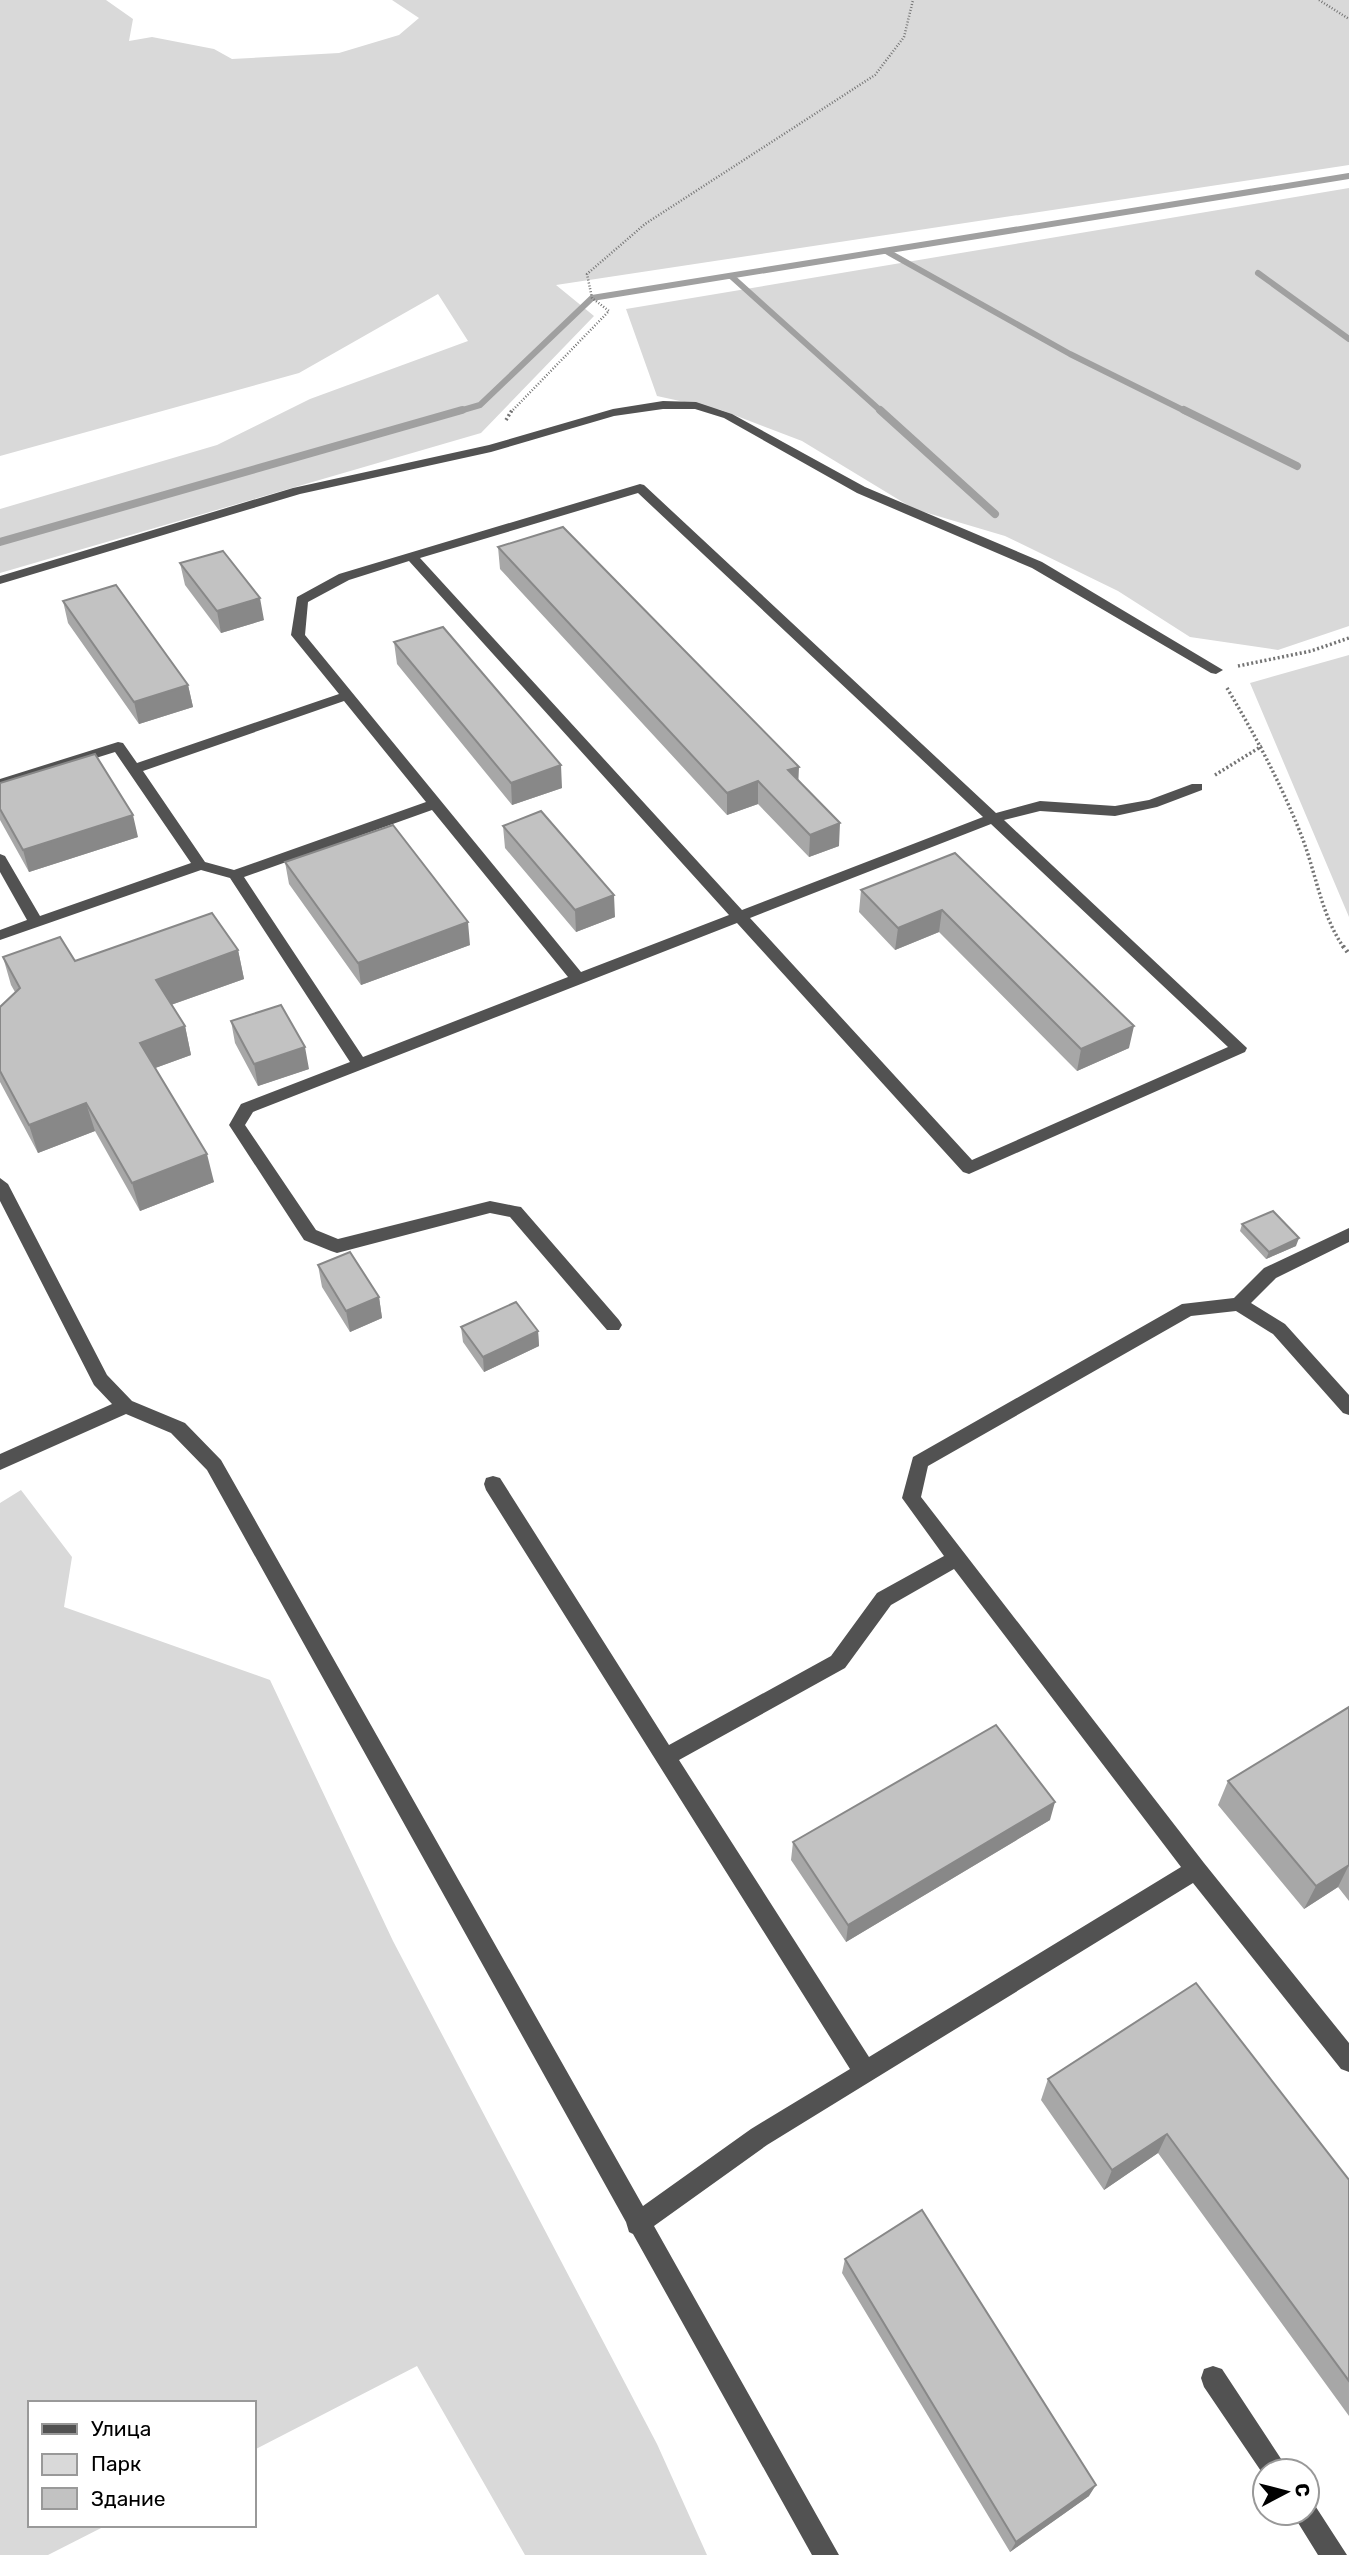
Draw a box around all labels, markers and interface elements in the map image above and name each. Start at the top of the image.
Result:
legend [28,2401,256,2527]
text: Улица [91,2416,151,2441]
text: Парк [91,2451,141,2476]
north arrow [1251,2457,1321,2527]
text: С [1290,2482,1315,2498]
text: Здание [91,2486,166,2511]

